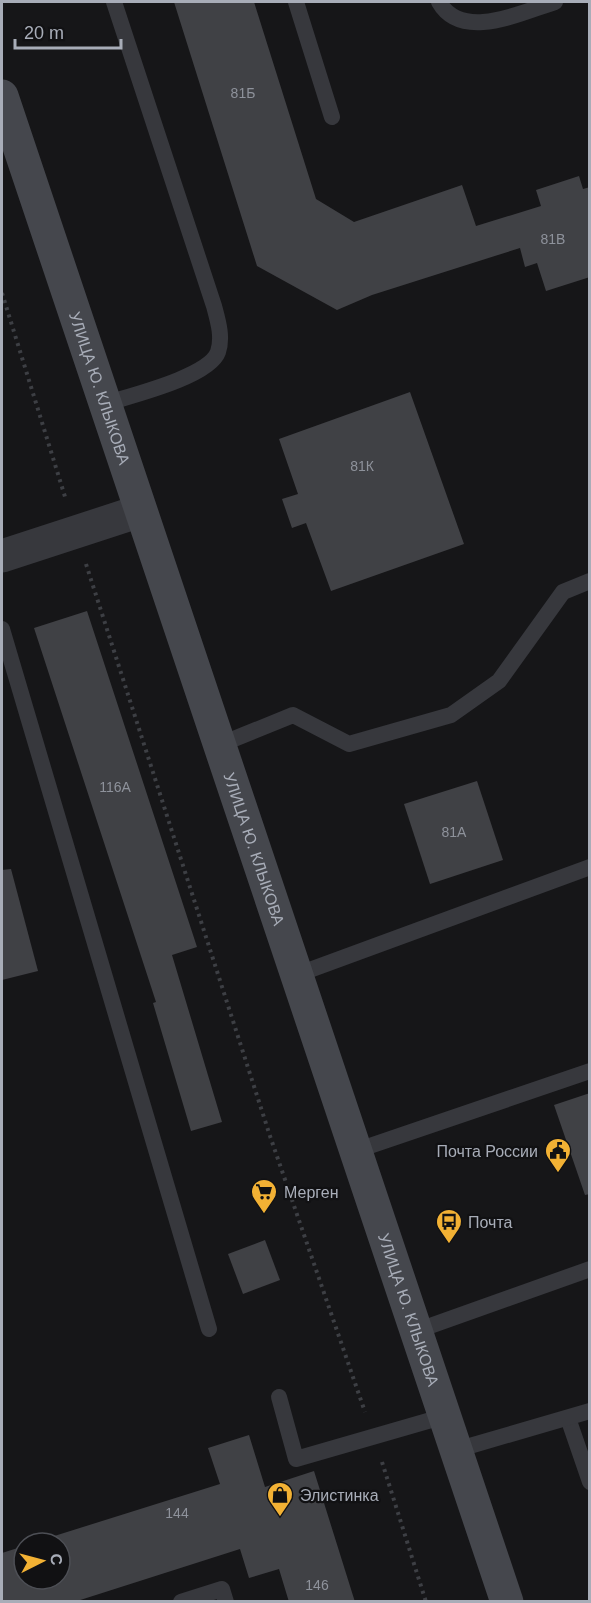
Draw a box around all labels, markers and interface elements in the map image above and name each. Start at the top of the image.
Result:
scale bar [15,12,122,50]
text: 20 m [24,23,64,43]
house number: 81Б [231,85,255,101]
house number: 81В [541,231,565,247]
street label: УЛИЦА Ю. КЛЫКОВА [66,310,133,467]
house number: 81К [350,458,375,474]
street label: УЛИЦА Ю. КЛЫКОВА [220,770,288,928]
house number: 116А [99,779,131,795]
house number: 81А [442,824,467,840]
public building icon: Почта России [543,1136,573,1174]
place label: Почта России [436,1143,538,1160]
supermarket icon: Мерген [249,1177,279,1215]
place label: Мерген [284,1184,339,1201]
bus stop icon: Почта [434,1207,464,1245]
place label: Почта [468,1214,513,1231]
street label: УЛИЦА Ю. КЛЫКОВА [375,1231,442,1389]
shop icon: Элистинка [265,1480,295,1518]
place label: Элистинка [300,1487,379,1504]
house number: 144 [165,1505,189,1521]
north arrow [12,1531,72,1591]
text: С [47,1553,66,1567]
house number: 146 [305,1577,329,1593]

